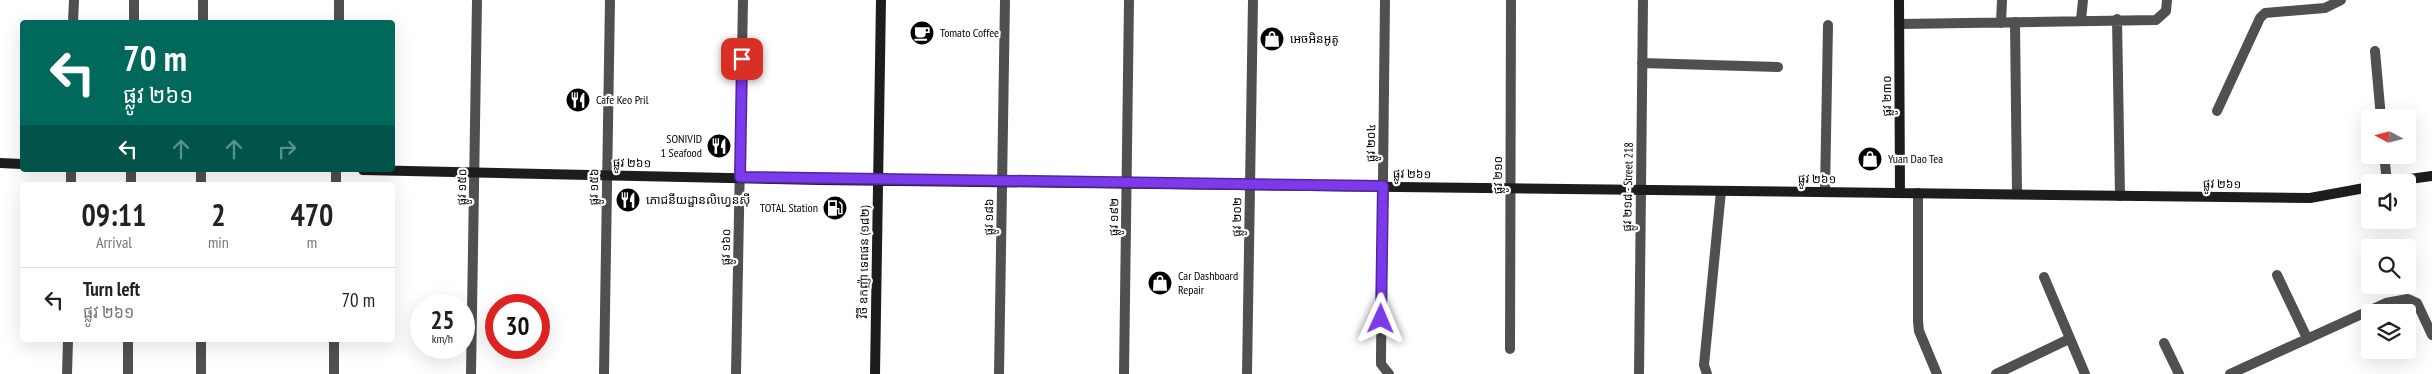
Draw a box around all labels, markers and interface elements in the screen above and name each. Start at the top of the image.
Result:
cafe icon: Tomato Coffee [909,20,935,46]
place label: Tomato Coffee [940,25,999,40]
shop icon: អេចអិនអូតូ [1259,26,1285,52]
place label: អេចអិនអូតូ [1290,31,1339,46]
text: 70 m [123,35,187,81]
pin [721,38,763,80]
icon: left [40,40,105,105]
icon: arrive [728,45,756,73]
street label: ផ្លូវ ២៣០ [1879,75,1898,117]
text: ផ្លូវ ២៦១ [123,81,193,109]
restaurant icon: Cafe Keo Pril [565,87,591,113]
place label: Cafe Keo Pril [596,92,649,107]
north arrow [2361,109,2416,164]
map controls [2361,109,2416,359]
street label: ផ្លូវ ២០៤ [1363,124,1382,162]
place label: SONIVID 1 Seafood [661,131,702,160]
restaurant icon: SONIVID 1 Seafood [706,133,732,159]
icon: left [114,135,142,163]
icon: ahead [167,135,195,163]
icon: ahead [220,135,248,163]
icon: right [273,135,301,163]
street label: ផ្លូវ ២១៨ - Street 218 [1619,142,1639,232]
shop icon: Yuan Dao Tea [1857,146,1883,172]
place label: Yuan Dao Tea [1888,151,1943,166]
street label: ផ្លូវ ២៦១ [613,155,651,174]
street label: ផ្លូវ ២១០ [1490,156,1509,194]
street label: ផ្លូវ ២៦១ [1393,166,1431,185]
street label: ផ្លូវ ១៥០ [454,168,473,206]
street label: ផ្លូវ ១៥៦ [586,168,605,206]
street label: ផ្លូវ ២៦១ [1798,171,1836,190]
button: sound [2361,174,2416,229]
street label: ផ្លូវ ២៦១ [2203,176,2241,195]
restaurant icon: ភោជនីយដ្ឋានលិហ្វេនសុី [615,187,641,213]
place label: ភោជនីយដ្ឋានលិហ្វេនសុី [646,192,750,207]
text: 09:11 [82,195,146,234]
text: 2 [211,195,226,234]
text: 470 [290,195,333,234]
fuel station icon: TOTAL Station [822,195,848,221]
street label: ផ្លូវ ២០២ [1229,197,1248,237]
street label: ផ្លូវ ១៨៦ [981,198,1000,236]
street label: ផ្លូវ ១៩២ [1106,198,1125,236]
place label: TOTAL Station [760,200,818,215]
street label: វិថី ឧកញ៉ា ទេពផន (១៨២) [855,205,872,319]
street label: ផ្លូវ ១៦០ [718,228,737,266]
text: Arrival [96,232,132,252]
text: min [208,232,229,252]
text: m [307,232,317,252]
button: search [2361,239,2416,294]
place label: Car Dashboard Repair [1178,268,1238,297]
shop icon: Car Dashboard Repair [1147,270,1173,296]
text: Turn left [83,277,140,301]
icon: left [40,286,68,314]
text: 70 m [342,288,375,312]
position arrow [1354,292,1406,344]
speed limit sign: 30 [485,294,550,359]
text: ផ្លូវ ២៦១ [83,302,134,322]
text: 25 [431,304,454,336]
button: layers [2361,304,2416,359]
text: km/h [432,331,453,346]

